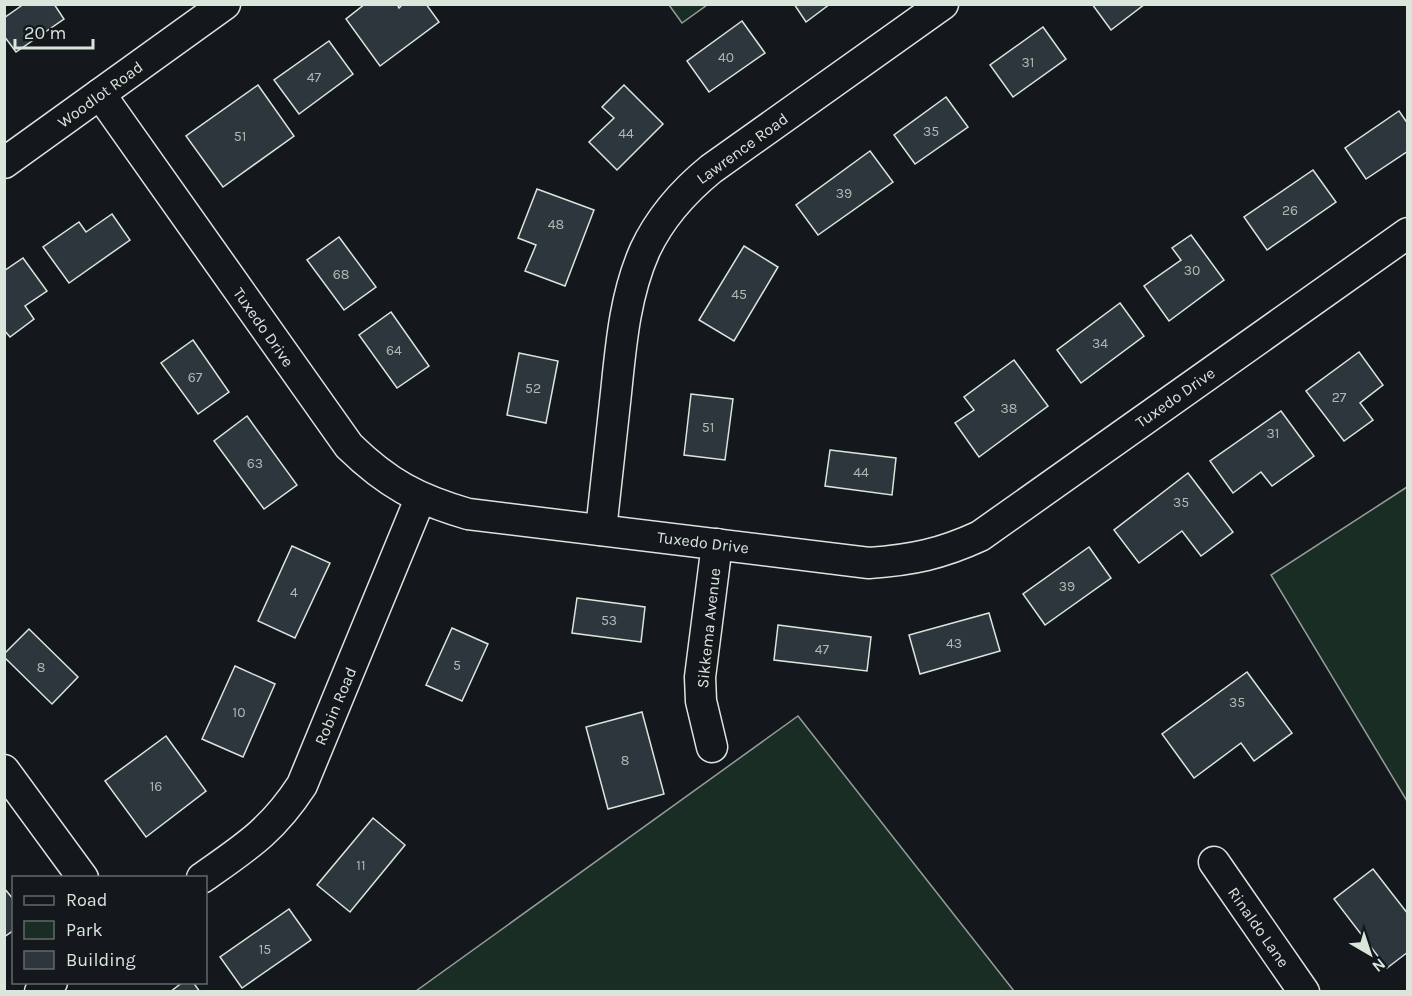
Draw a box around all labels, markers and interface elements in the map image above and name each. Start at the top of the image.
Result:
scale bar [15,12,93,50]
text: 20 m [24,22,66,44]
house number: 40 [718,49,734,66]
house number: 31 [1022,54,1034,71]
street label: Woodlot Road [54,57,147,132]
house number: 47 [307,69,322,86]
street label: Lawrence Road [693,109,792,188]
house number: 35 [923,123,939,140]
house number: 44 [618,125,634,142]
house number: 51 [234,128,246,145]
house number: 39 [836,185,852,202]
house number: 26 [1282,202,1298,219]
house number: 48 [548,216,564,233]
house number: 30 [1184,262,1200,279]
house number: 68 [333,266,349,283]
street label: Tuxedo Drive [229,284,298,371]
house number: 45 [731,286,747,303]
house number: 34 [1092,335,1108,352]
house number: 64 [386,342,402,359]
street label: Tuxedo Drive [1132,363,1219,432]
house number: 67 [188,369,203,386]
house number: 52 [525,380,541,397]
house number: 27 [1332,389,1347,406]
house number: 38 [1001,400,1017,417]
house number: 51 [702,419,714,436]
house number: 31 [1267,425,1279,442]
house number: 63 [247,455,263,472]
house number: 44 [853,464,869,481]
house number: 35 [1173,494,1189,511]
street label: Tuxedo Drive [656,527,750,558]
street label: Sikkema Avenue [693,567,724,689]
house number: 39 [1059,578,1075,595]
house number: 4 [290,584,298,601]
house number: 53 [601,612,617,629]
house number: 43 [946,635,962,652]
house number: 47 [815,641,830,658]
house number: 5 [453,657,461,674]
house number: 8 [37,659,45,676]
street label: Robin Road [310,664,360,748]
house number: 35 [1229,694,1245,711]
house number: 10 [233,704,245,721]
house number: 8 [621,752,629,769]
house number: 16 [150,778,162,795]
house number: 11 [356,857,366,874]
legend [12,876,207,984]
street label: Rinaldo Lane [1224,883,1293,971]
text: Road [66,889,107,911]
text: Park [66,919,103,941]
north arrow [1340,924,1400,984]
house number: 15 [259,941,271,958]
text: Building [66,949,136,971]
text: N [1369,954,1390,976]

